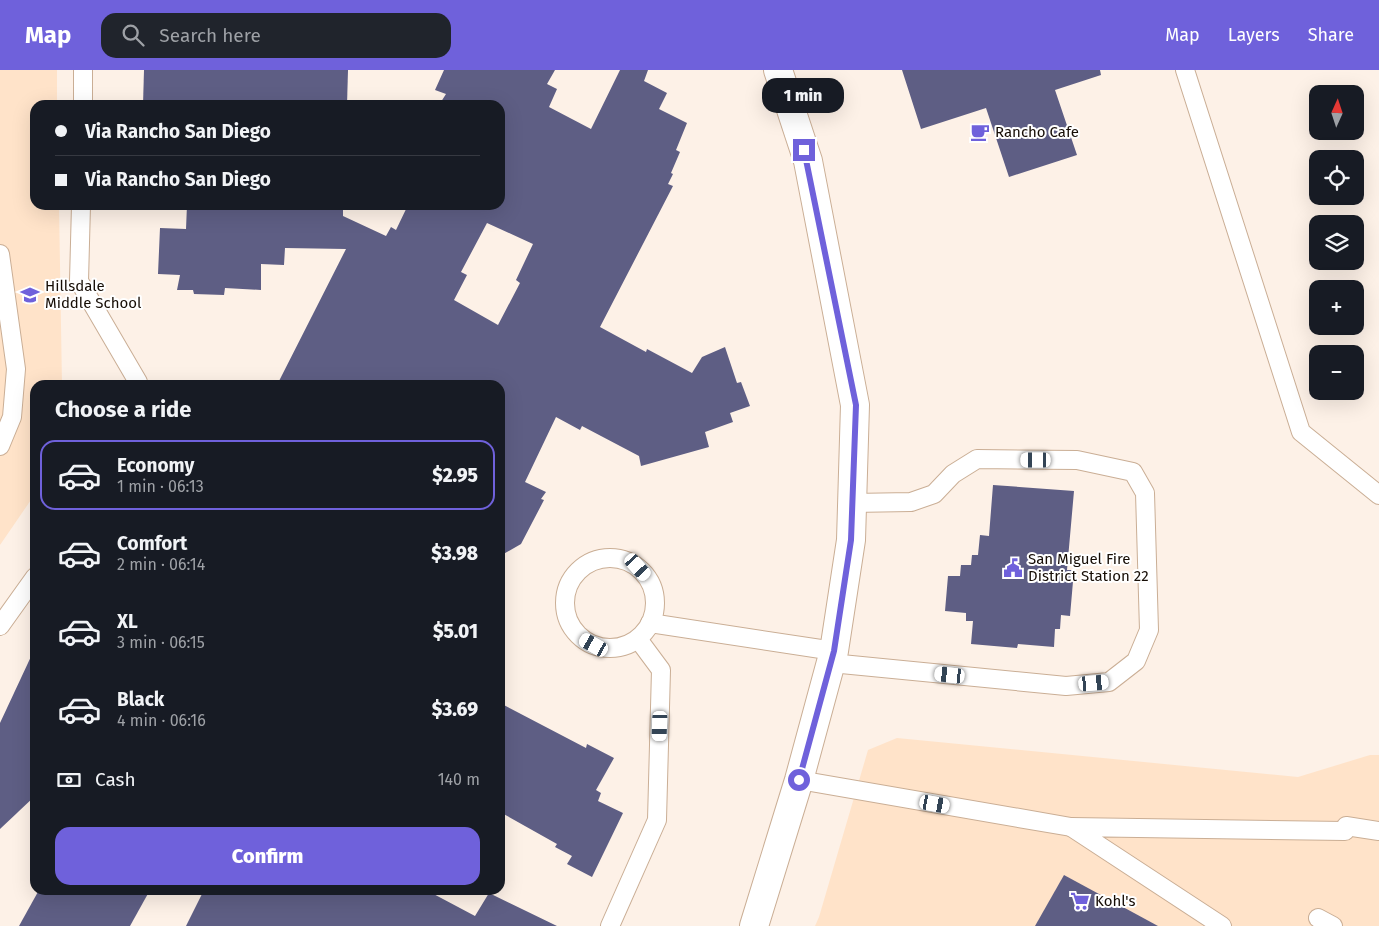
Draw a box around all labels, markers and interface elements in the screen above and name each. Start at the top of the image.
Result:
search box [101,13,451,58]
text: Map [25,21,71,49]
icon: search [119,21,147,49]
text: Search here [159,24,261,47]
text: Map [1165,24,1200,46]
text: Layers [1228,24,1280,46]
text: Share [1308,24,1354,46]
callout: 1 min [763,78,845,112]
north arrow [1309,85,1364,140]
map controls [1309,85,1364,400]
text: 1 min [784,86,822,105]
text: Via Rancho San Diego [85,120,271,143]
cafe icon: Rancho Cafe [969,121,991,143]
place label: Rancho Cafe [995,123,1079,141]
route end [793,139,815,161]
button: locate [1309,150,1364,205]
text: Via Rancho San Diego [85,168,271,191]
button: layers [1309,215,1364,270]
place label: Hillsdale Middle School [45,277,142,312]
button: + [1309,280,1364,335]
school or university icon: Hillsdale Middle School [19,284,41,306]
button: − [1309,345,1364,400]
text: Choose a ride [55,396,191,423]
icon: car [57,453,102,498]
car [1021,453,1051,468]
text: Economy [117,454,194,477]
text: $2.95 [432,464,478,487]
text: 1 min · 06:13 [117,477,204,496]
icon: car [57,531,102,576]
text: Comfort [117,532,187,555]
text: $3.98 [431,542,478,565]
place label: San Miguel Fire District Station 22 [1028,550,1149,585]
car [622,551,653,583]
text: 2 min · 06:14 [117,555,205,574]
public building icon: San Miguel Fire District Station 22 [1002,557,1024,579]
icon: car [57,609,102,654]
text: XL [117,610,138,633]
text: $5.01 [433,620,478,643]
car [577,631,610,659]
text: 3 min · 06:15 [117,633,205,652]
car [934,666,965,684]
car [1078,674,1109,692]
icon: car [57,687,102,732]
text: Black [117,688,164,711]
text: $3.69 [432,698,478,721]
text: 4 min · 06:16 [117,711,206,730]
car [651,711,668,741]
icon: cash [55,766,83,794]
text: Cash [95,768,136,791]
route start [788,769,810,791]
text: 140 m [438,770,480,789]
car [918,794,951,814]
button: Confirm [55,827,480,885]
supermarket icon: Kohl's [1069,890,1091,912]
place label: Kohl's [1095,892,1136,910]

